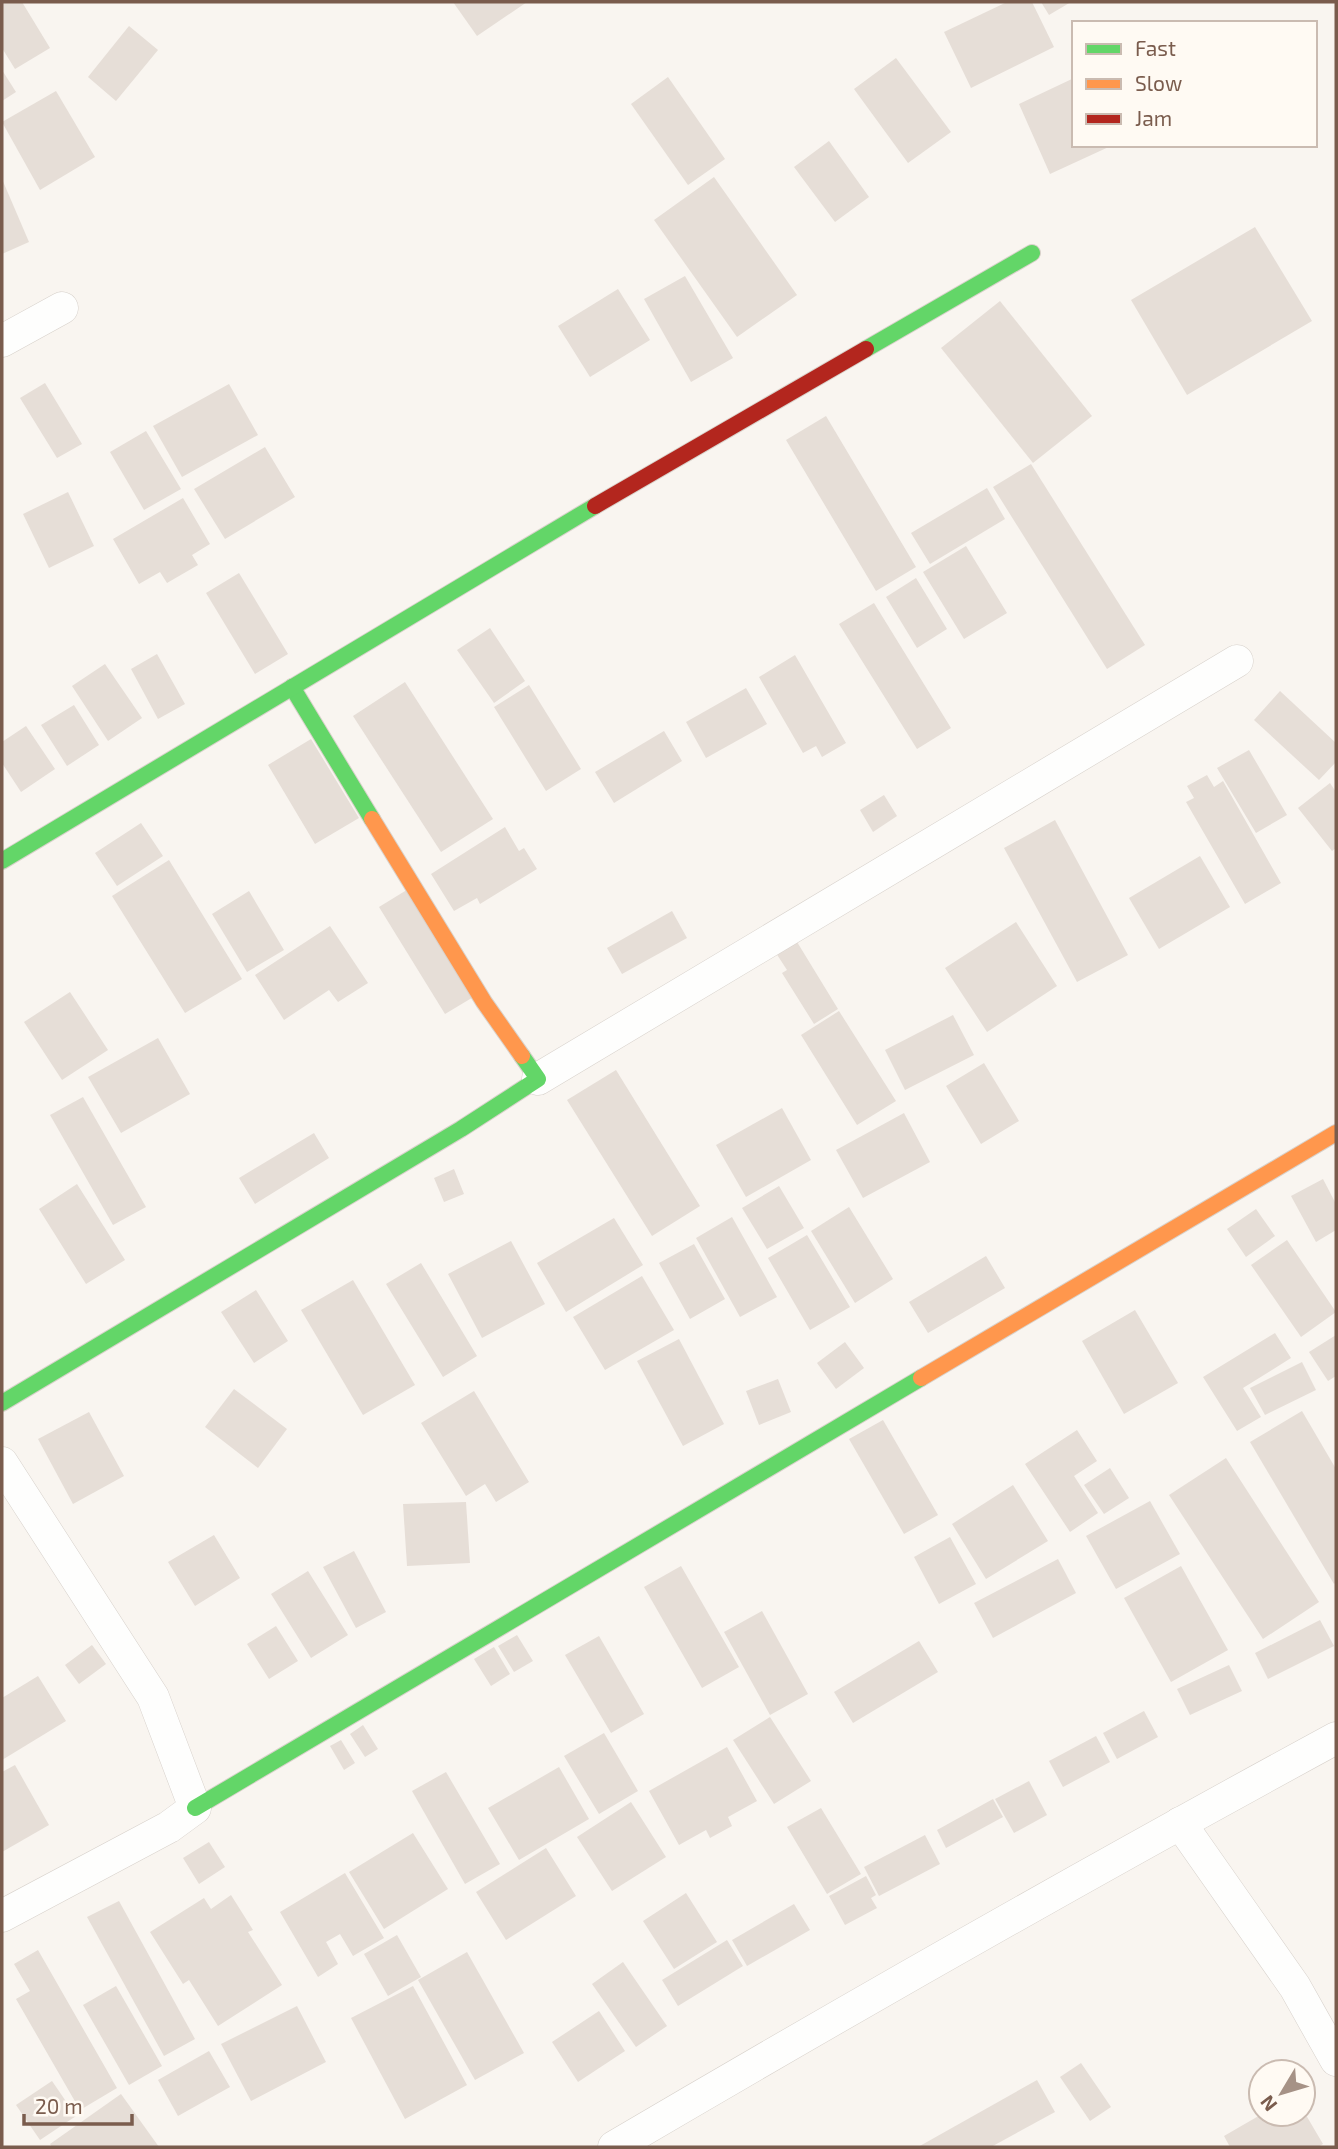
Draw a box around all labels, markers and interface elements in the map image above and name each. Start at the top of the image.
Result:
legend [1072,21,1317,147]
text: Fast [1135,35,1176,60]
text: Slow [1135,70,1182,95]
text: Jam [1135,105,1172,130]
north arrow [1247,2058,1317,2128]
scale bar [24,2082,133,2126]
text: N [1255,2091,1281,2116]
text: 20 m [35,2093,83,2118]

